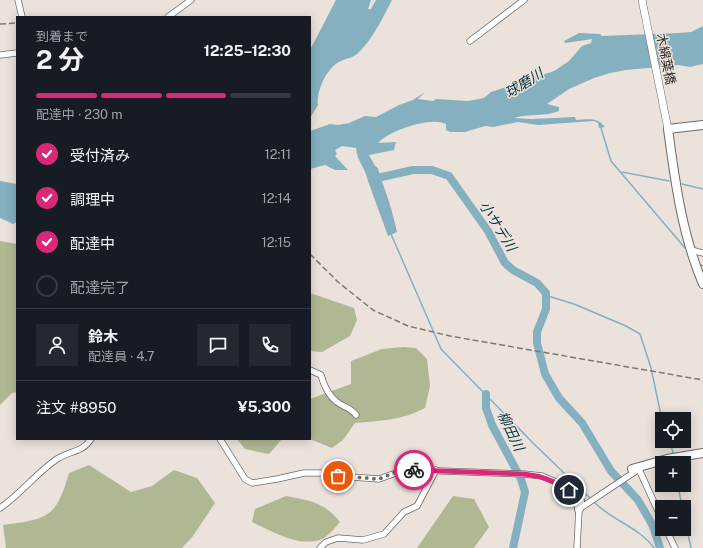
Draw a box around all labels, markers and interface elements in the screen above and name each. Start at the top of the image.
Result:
text: 到着まで [36,29,88,44]
street label: 木綿葉橋 [654,32,678,86]
text: 12:25–12:30 [204,42,291,59]
text: 2 分 [36,44,84,75]
water label: 球磨川 [502,64,548,101]
text: 配達中 · 230 m [36,107,122,122]
icon: check [36,143,58,165]
text: 受付済み [70,147,130,164]
text: 12:11 [264,147,291,162]
icon: check [36,187,58,209]
text: 調理中 [70,191,115,208]
text: 12:14 [262,191,291,206]
water label: 小サデ川 [476,198,521,256]
icon: check [36,231,58,253]
text: 配達中 [70,235,115,252]
text: 12:15 [261,235,291,250]
text: 配達完了 [70,279,130,296]
button: person [36,324,78,366]
button: chat [197,324,239,366]
button: phone [249,324,291,366]
text: 鈴木 [88,328,118,345]
text: 配達員 · 4.7 [88,349,154,364]
text: ¥5,300 [238,398,291,415]
text: 注文 #8950 [36,399,116,416]
water label: 柳田川 [495,409,528,455]
map controls [655,412,691,536]
button: locate [655,412,691,448]
courier [394,450,434,490]
button: + [655,456,691,492]
pin [321,459,355,493]
icon: bike [403,459,425,481]
icon: bag [327,465,349,487]
pin [552,473,586,507]
icon: home [558,479,580,501]
button: − [655,500,691,536]

